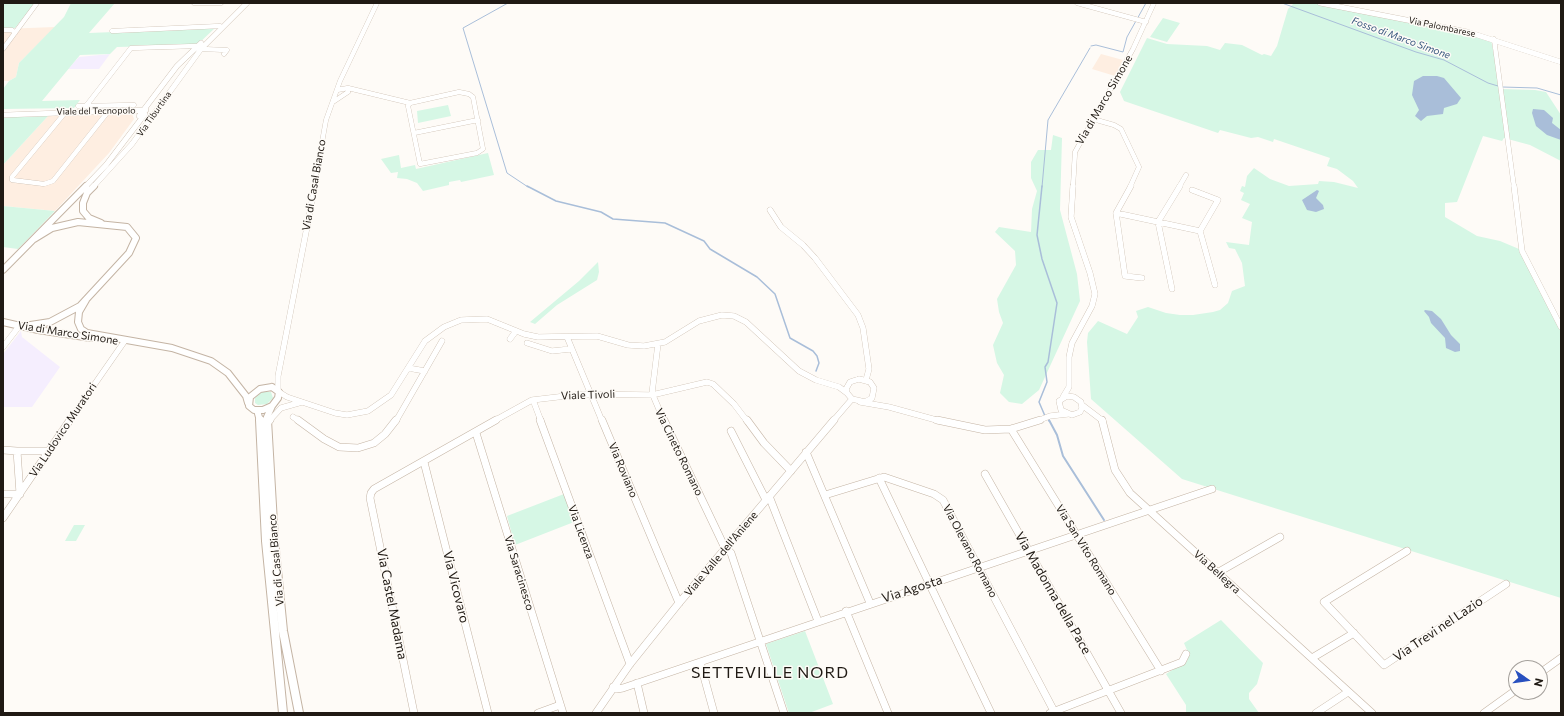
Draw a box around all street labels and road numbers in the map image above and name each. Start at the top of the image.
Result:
street label: Via Palombarese [1408,15,1476,39]
street label: Via di Marco Simone [1073,53,1135,147]
street label: Via Tiburtina [134,89,174,139]
street label: Viale del Tecnopolo [56,105,136,117]
street label: Via di Casal Bianco [299,138,329,232]
street label: Via di Marco Simone [17,319,119,347]
street label: Via Ludovico Muratori [27,380,99,480]
street label: Viale Tivoli [561,387,615,403]
street label: Via Cineto Romano [652,406,706,498]
street label: Via Roviano [605,440,641,500]
street label: Via Olevano Romano [940,502,1000,600]
street label: Via San Vito Romano [1053,502,1119,598]
street label: Via Licenza [565,503,597,561]
street label: Viale Valle dell'Aniene [682,509,760,599]
street label: Via di Casal Bianco [265,513,287,607]
street label: Via Madonna della Pace [1012,529,1094,657]
street label: Via Saracinesco [501,534,537,612]
street label: Via Castel Madama [374,547,410,661]
street label: Via Bellegra [1191,548,1243,596]
street label: Via Vicovaro [439,549,473,625]
street label: Via Agosta [880,572,944,606]
street label: Via Trevi nel Lazio [1390,593,1486,665]

